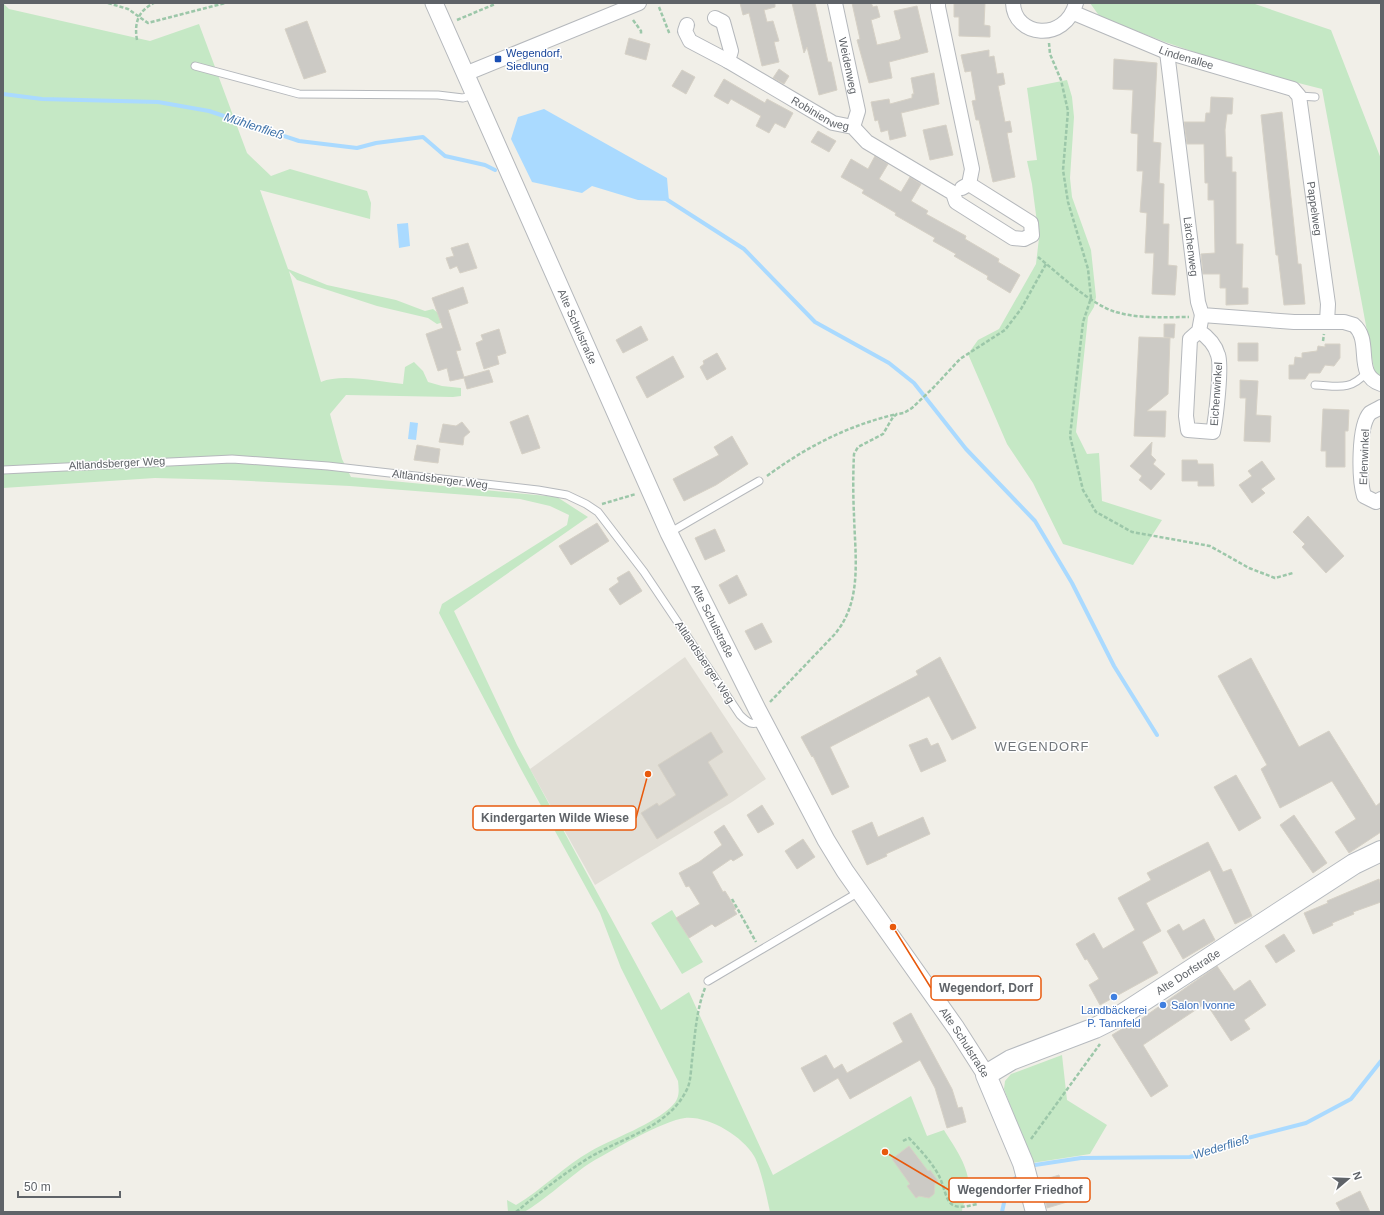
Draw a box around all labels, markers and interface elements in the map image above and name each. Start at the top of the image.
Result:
street label: Weidenweg [836,36,860,95]
street label: Lindenallee [1157,43,1215,71]
place label: Wegendorf, Siedlung [506,47,563,72]
marker: Wegendorf, Siedlung [493,54,503,64]
street label: Robinienweg [789,94,850,132]
water label: Mühlenfließ [222,110,286,142]
street label: Pappelweg [1305,181,1324,236]
street label: Lärchenweg [1181,216,1201,277]
street label: Alte Schulstraße [556,287,599,366]
street label: Eichenwinkel [1208,362,1224,426]
street label: Erlenwinkel [1357,429,1371,485]
street label: Altlandsberger Weg [69,454,165,472]
street label: Altlandsberger Weg [391,467,489,491]
street label: Alte Schulstraße [689,582,736,660]
street label: Altlandsberger Weg [673,619,737,705]
district label: WEGENDORF [995,739,1089,754]
callout: Kindergarten Wilde Wiese [473,806,636,830]
text: Kindergarten Wilde Wiese [481,811,629,825]
street label: Alte Dorfstraße [1154,947,1222,997]
callout: Wegendorf, Dorf [931,976,1041,1000]
text: Wegendorf, Dorf [939,981,1034,995]
marker: Landbäckerei P. Tannfeld [1109,992,1119,1002]
place label: Salon Ivonne [1171,999,1235,1011]
marker: Salon Ivonne [1158,1000,1168,1010]
place label: Landbäckerei P. Tannfeld [1081,1004,1147,1029]
street label: Alte Schulstraße [937,1005,992,1079]
water label: Wederfließ [1191,1132,1251,1162]
north arrow [1328,1159,1368,1199]
text: N [1350,1170,1364,1182]
scale bar [18,1173,120,1199]
callout: Wegendorfer Friedhof [949,1178,1090,1202]
text: 50 m [24,1180,51,1194]
text: Wegendorfer Friedhof [957,1183,1084,1197]

